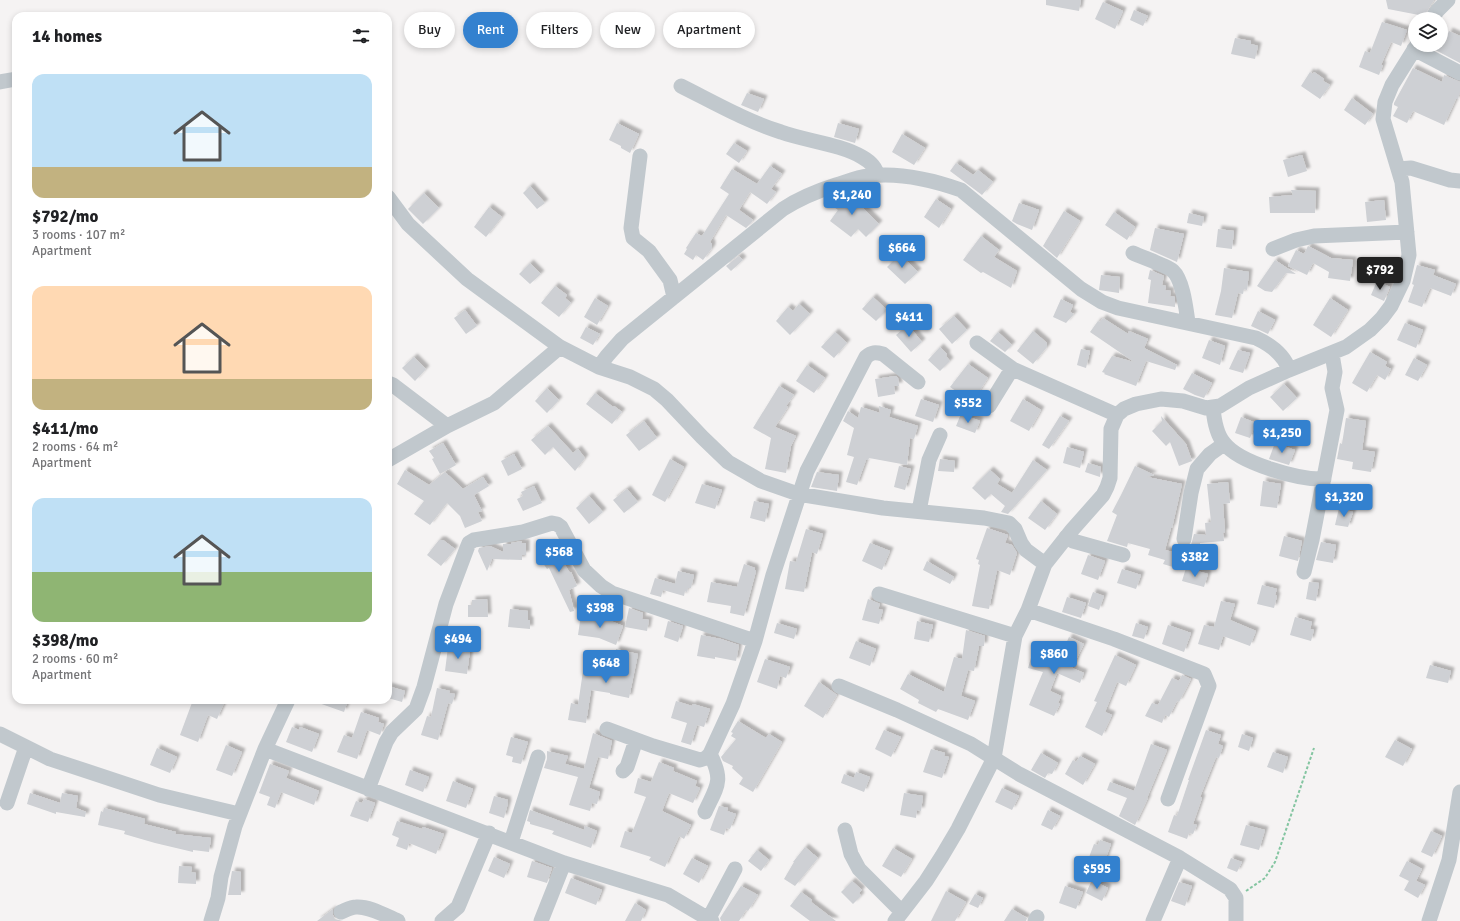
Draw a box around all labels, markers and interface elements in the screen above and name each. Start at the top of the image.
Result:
chip: Buy [404,12,455,48]
chip: Rent [463,12,518,48]
chip: Filters [526,12,592,48]
chip: New [600,12,655,48]
chip: Apartment [663,12,755,48]
map controls [1408,12,1448,52]
button: layers [1408,12,1448,52]
icon: filters [350,25,372,47]
text: 14 homes [32,26,102,47]
icon: home [166,100,238,172]
pin: $1,240 [819,182,885,216]
text: $1,240 [833,187,871,203]
text: $792/mo [32,206,98,227]
text: 3 rooms · 107 m² [32,227,125,243]
pin: $664 [878,235,926,269]
text: $664 [888,240,916,256]
text: Apartment [32,243,92,259]
pin: $792 [1356,257,1404,291]
text: $792 [1366,262,1394,278]
pin: $411 [885,304,933,338]
text: $411 [895,309,923,325]
icon: home [166,312,238,384]
pin: $552 [944,390,992,424]
text: $552 [954,395,982,411]
text: $411/mo [32,418,98,439]
pin: $1,250 [1249,420,1315,454]
text: $1,250 [1263,425,1301,441]
text: 2 rooms · 64 m² [32,439,118,455]
text: Apartment [32,455,92,471]
pin: $1,320 [1311,484,1377,518]
text: $1,320 [1325,489,1363,505]
icon: home [166,524,238,596]
pin: $568 [535,539,583,573]
text: $568 [545,544,573,560]
pin: $382 [1171,544,1219,578]
text: $382 [1181,549,1209,565]
pin: $398 [576,595,624,629]
text: $398 [586,600,614,616]
pin: $494 [434,626,482,660]
text: $398/mo [32,630,98,651]
text: $494 [444,631,472,647]
pin: $860 [1030,641,1078,675]
text: $860 [1040,646,1068,662]
pin: $648 [582,650,630,684]
text: 2 rooms · 60 m² [32,651,118,667]
text: $648 [592,655,620,671]
text: Apartment [32,667,92,683]
pin: $595 [1073,856,1121,890]
text: $595 [1083,861,1111,877]

